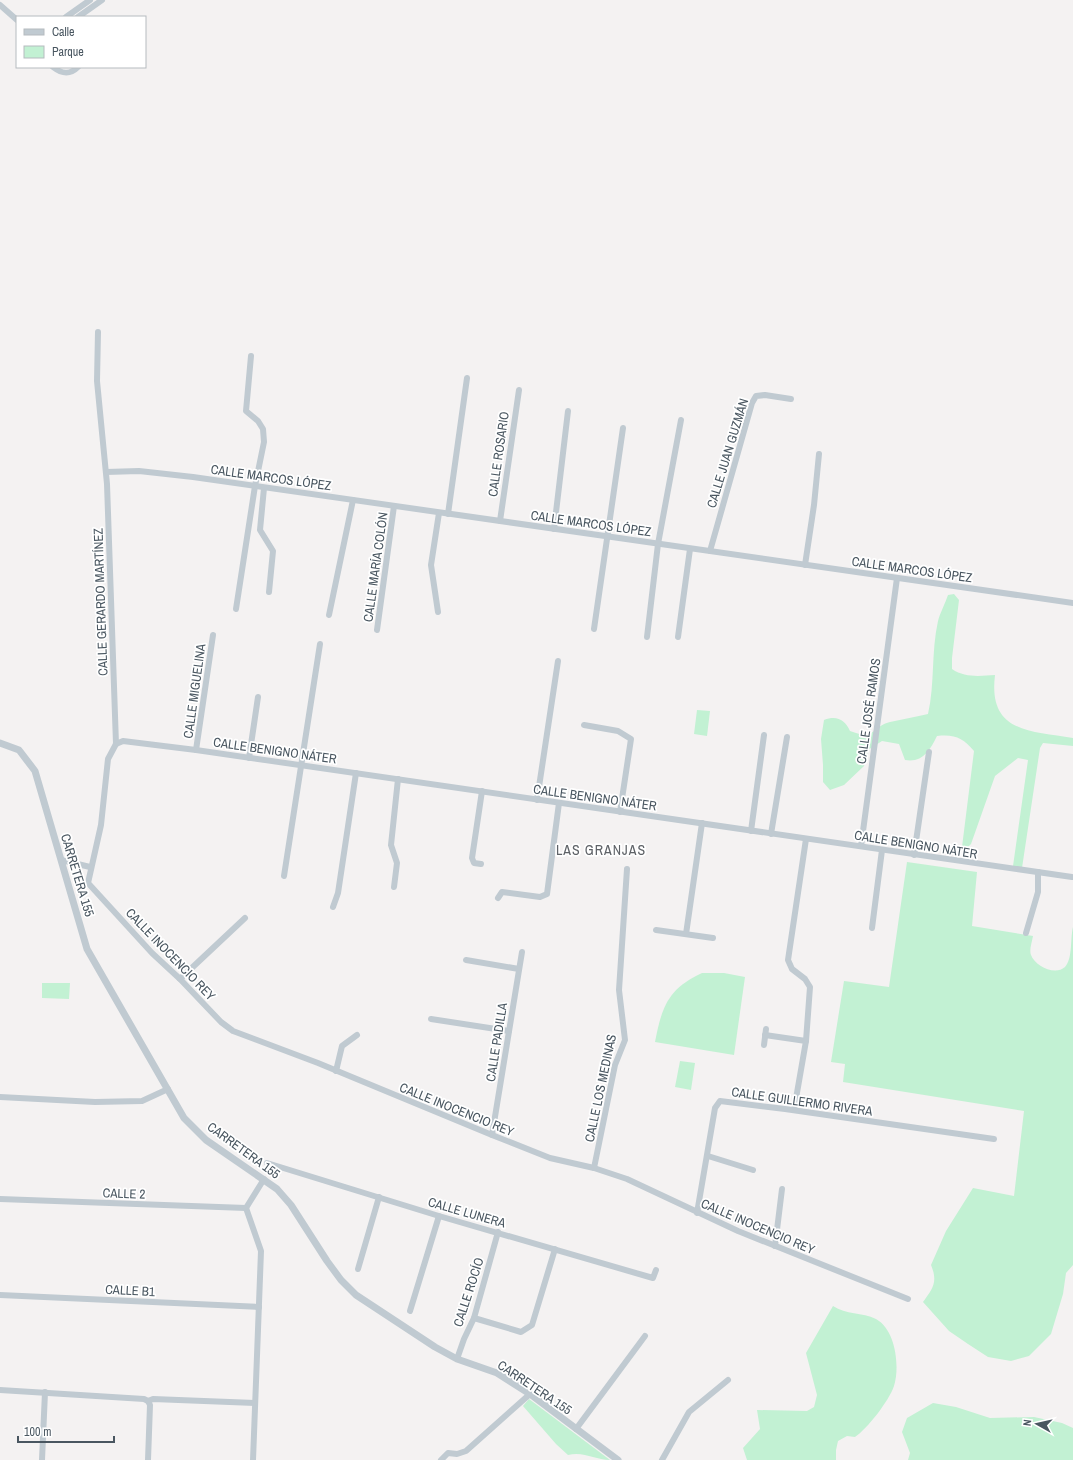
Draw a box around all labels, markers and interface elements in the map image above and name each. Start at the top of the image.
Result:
legend [16,16,146,68]
text: Calle [52,24,74,40]
text: Parque [52,44,84,60]
street label: CALLE JUAN GUZMÁN [703,396,752,510]
street label: CALLE ROSARIO [484,410,513,498]
street label: CALLE MARCOS LÓPEZ [210,461,333,494]
street label: CALLE MARCOS LÓPEZ [530,507,653,540]
street label: CALLE MARÍA COLÓN [359,511,392,623]
street label: CALLE GERARDO MARTÍNEZ [89,527,112,676]
street label: CALLE MARCOS LÓPEZ [851,553,974,586]
street label: CALLE MIGUELINA [179,642,210,739]
street label: CALLE JOSÉ RAMOS [853,657,884,765]
street label: CALLE BENIGNO NÁTER [212,733,338,768]
street label: CALLE BENIGNO NÁTER [532,780,658,815]
street label: CALLE BENIGNO NÁTER [853,826,979,863]
street label: CARRETERA 155 [57,832,98,919]
district label: LAS GRANJAS [556,841,646,859]
street label: CALLE INOCENCIO REY [122,905,219,1004]
street label: CALLE PADILLA [482,1000,511,1083]
street label: CALLE LOS MEDINAS [581,1033,620,1143]
street label: CALLE INOCENCIO REY [397,1079,517,1140]
street label: CALLE GUILLERMO RIVERA [730,1083,874,1120]
street label: CARRETERA 155 [204,1118,284,1183]
street label: CALLE 2 [102,1184,146,1203]
street label: CALLE LUNERA [426,1193,508,1232]
street label: CALLE INOCENCIO REY [698,1195,817,1258]
street label: CALLE ROCÍO [449,1255,488,1329]
street label: CALLE B1 [105,1281,155,1300]
street label: CARRETERA 155 [494,1356,575,1419]
north arrow [1017,1404,1057,1444]
scale bar [18,1418,114,1444]
text: N [1020,1418,1034,1427]
text: 100 m [24,1424,51,1440]

